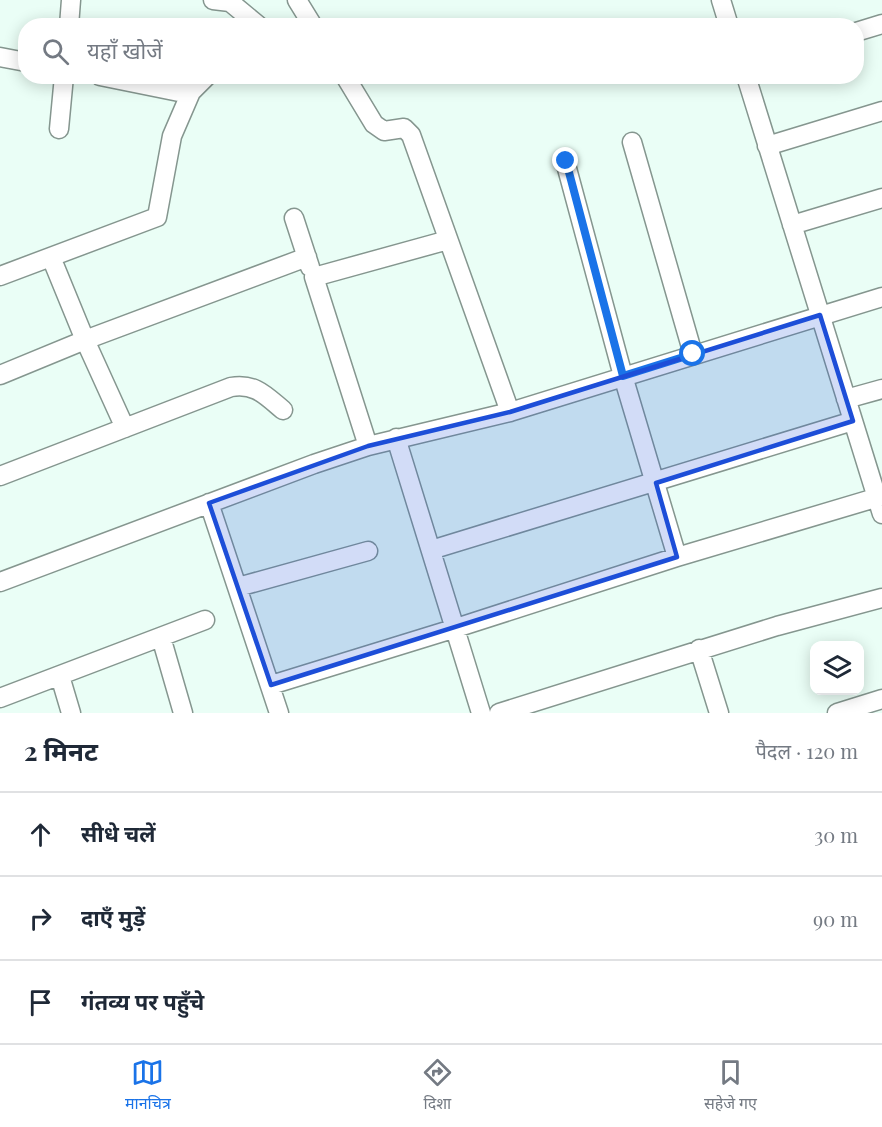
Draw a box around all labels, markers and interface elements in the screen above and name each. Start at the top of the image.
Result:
search box [18,18,864,84]
icon: search [39,35,72,68]
text: यहाँ खोजें [87,35,163,65]
route end [552,147,578,173]
route start [679,340,705,366]
map controls [810,641,864,695]
button: layers [810,641,864,695]
text: 2 मिनट [24,733,98,768]
text: पैदल · 120 m [756,737,858,764]
icon: ahead [24,818,57,851]
text: सीधे चलें [81,818,155,848]
text: 30 m [814,821,858,848]
icon: right [24,902,57,935]
text: दाएँ मुड़ें [81,902,145,932]
text: 90 m [813,905,858,932]
icon: arrive [24,986,57,1019]
text: गंतव्य पर पहुँचे [81,986,204,1016]
tab: मानचित्र [125,1056,171,1116]
tab: दिशा [421,1056,454,1116]
tab: सहेजे गए [704,1056,757,1116]

